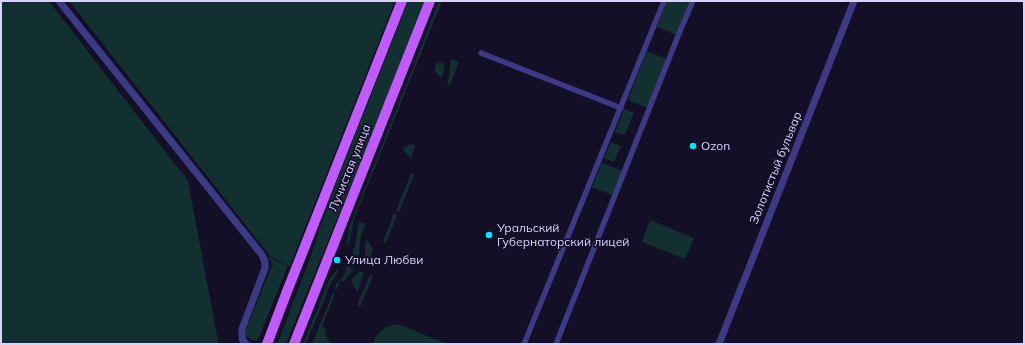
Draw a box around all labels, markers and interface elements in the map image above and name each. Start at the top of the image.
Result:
street label: Золотистый бульвар [747,110,805,226]
street label: Лучистая улица [326,122,374,214]
place label: Ozon [701,139,730,153]
marker: Ozon [688,141,698,151]
place label: Уральский Губернаторский лицей [497,221,629,249]
marker: Уральский Губернаторский лицей [484,230,494,240]
place label: Улица Любви [345,253,423,267]
marker: Улица Любви [332,255,342,265]

